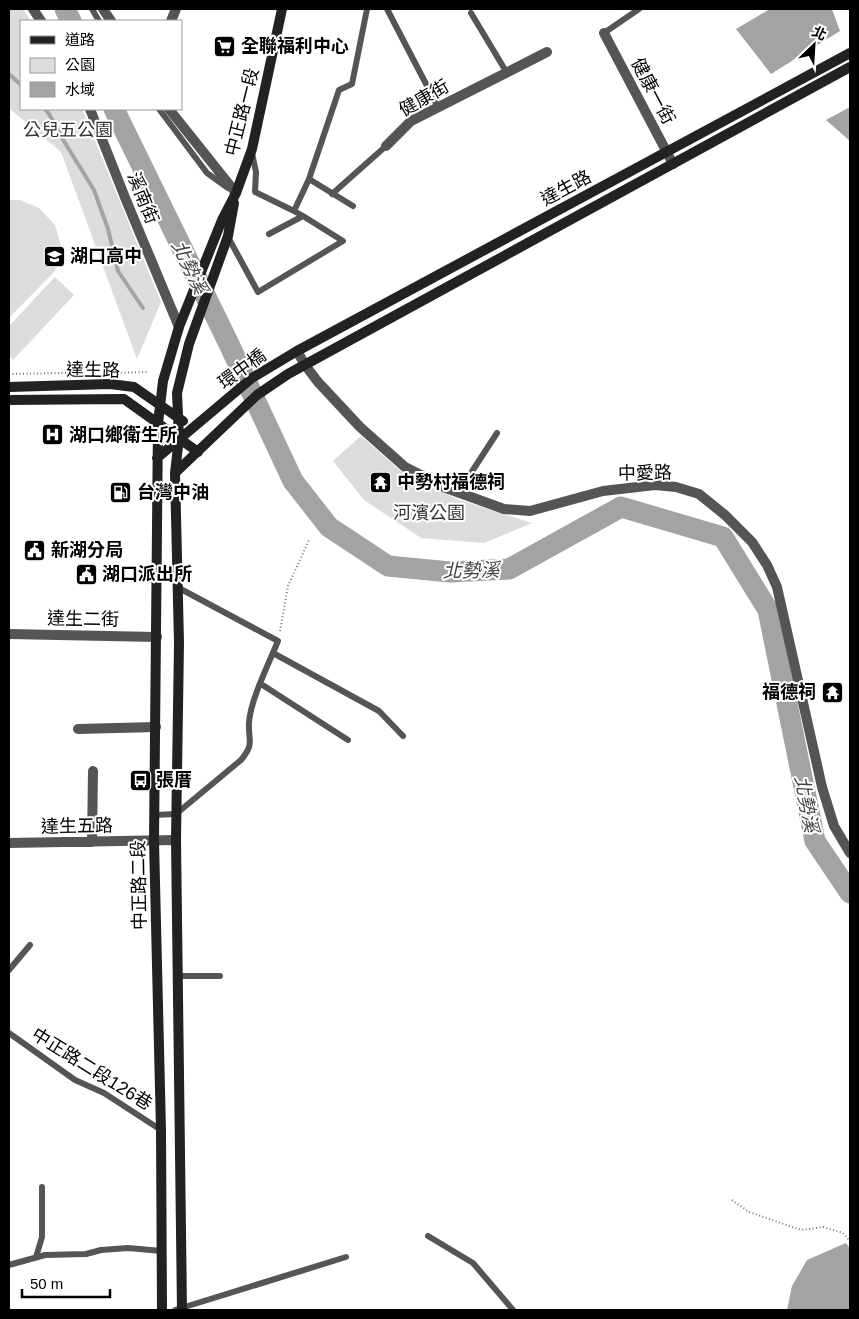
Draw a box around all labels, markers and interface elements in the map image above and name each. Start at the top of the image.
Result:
legend [20,20,182,110]
north arrow [789,20,839,70]
text: 北 [810,23,829,43]
text: 道路 [65,31,95,48]
supermarket icon: 全聯福利中心 [213,34,237,58]
place label: 全聯福利中心 [241,36,349,56]
street label: 健康一街 [627,55,679,127]
text: 公園 [65,56,95,73]
street label: 中正路一段 [221,66,263,158]
street label: 健康街 [396,76,452,120]
text: 水域 [65,81,95,98]
park label: 公兒五公園 [23,120,113,140]
street label: 達生路 [537,166,595,210]
street label: 溪南街 [124,169,162,227]
water label: 北勢溪 [168,237,213,300]
school or university icon: 湖口高中 [42,244,66,268]
place label: 湖口高中 [70,246,142,266]
street label: 環中橋 [214,345,270,393]
street label: 達生路 [66,360,120,380]
hospital icon: 湖口鄉衛生所 [41,423,65,447]
place label: 湖口鄉衛生所 [69,424,177,445]
street label: 中愛路 [618,463,672,483]
temple icon: 中勢村福德祠 [369,470,393,494]
place label: 中勢村福德祠 [397,472,505,492]
fuel station icon: 台灣中油 [109,480,133,504]
place label: 台灣中油 [137,482,209,502]
park label: 河濱公園 [393,503,465,523]
public building icon: 新湖分局 [23,538,47,562]
place label: 新湖分局 [51,540,123,560]
water label: 北勢溪 [442,559,503,581]
public building icon: 湖口派出所 [74,562,98,586]
place label: 湖口派出所 [102,564,192,584]
street label: 達生二街 [47,608,119,630]
temple icon: 福德祠 [820,680,844,704]
place label: 福德祠 [762,682,816,702]
bus stop icon: 張厝 [128,768,152,792]
place label: 張厝 [156,770,192,790]
water label: 北勢溪 [791,774,823,837]
street label: 達生五路 [41,815,113,837]
street label: 中正路二段 [128,840,150,930]
street label: 中正路二段126巷 [28,1024,156,1114]
scale bar [22,1266,110,1298]
text: 50 m [30,1275,63,1292]

